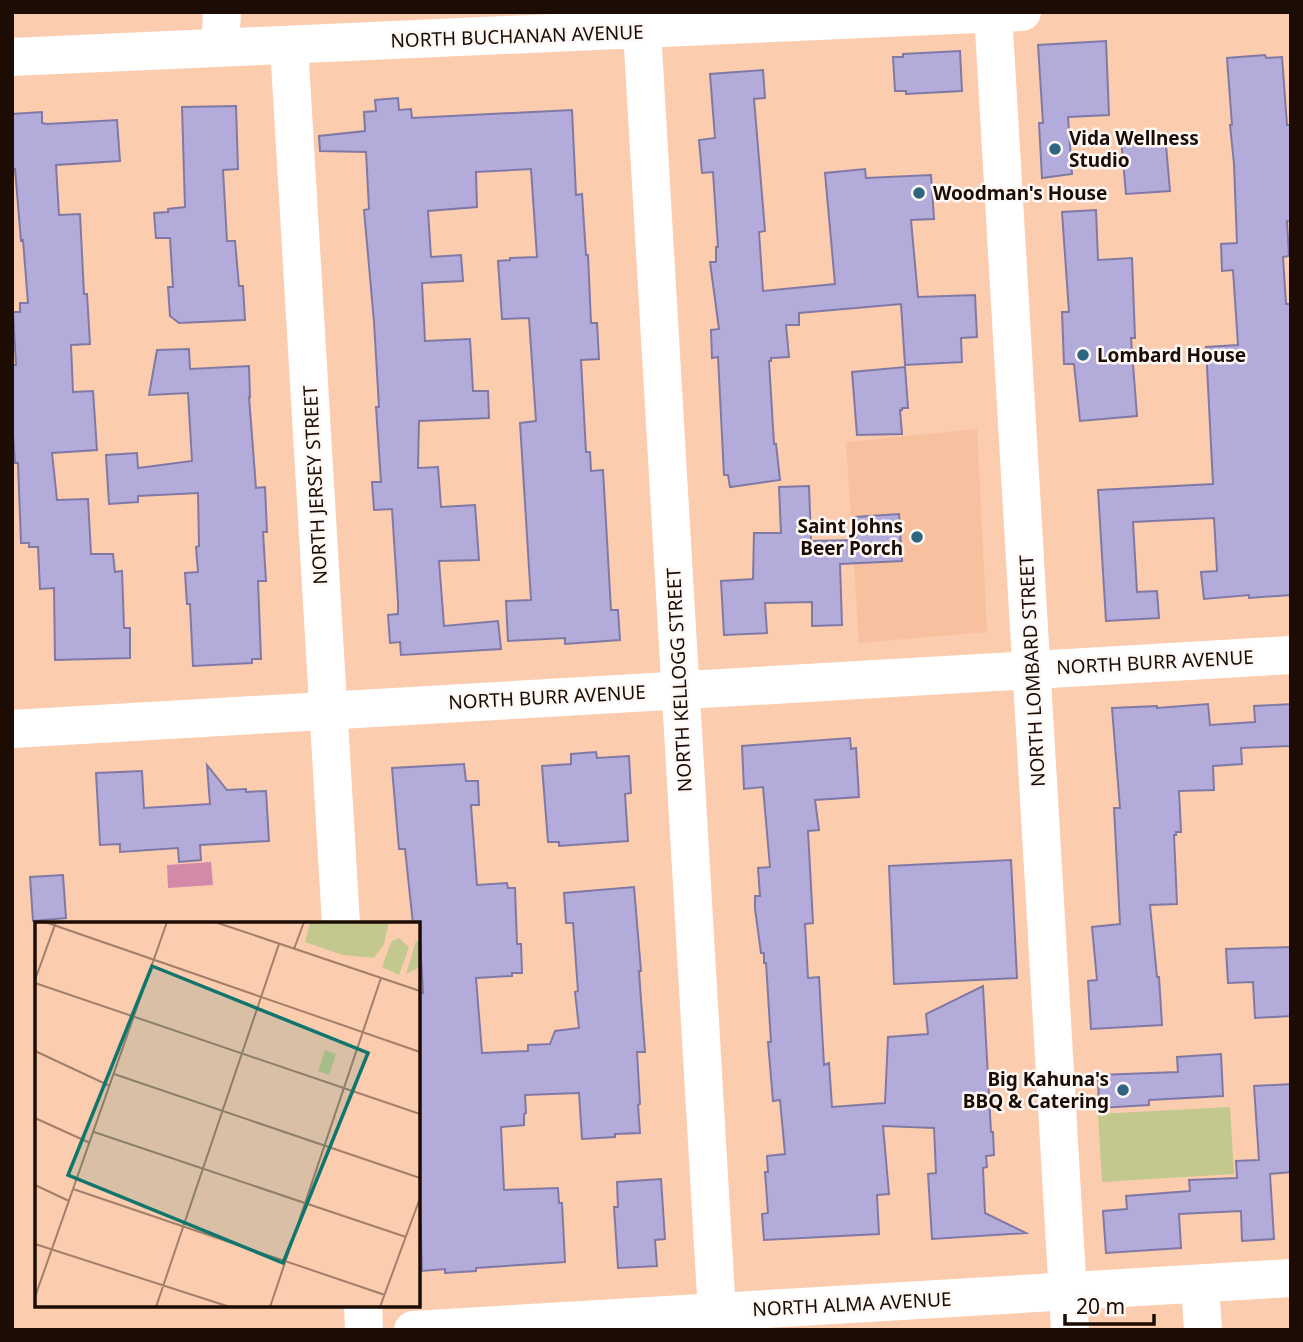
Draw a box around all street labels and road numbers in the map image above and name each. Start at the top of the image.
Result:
street label: NORTH BUCHANAN AVENUE [390,19,644,53]
street label: NORTH JERSEY STREET [297,384,333,585]
street label: NORTH LOMBARD STREET [1013,554,1051,787]
street label: NORTH KELLOGG STREET [660,567,698,793]
street label: NORTH BURR AVENUE [1056,644,1254,680]
street label: NORTH BURR AVENUE [448,679,646,715]
street label: NORTH ALMA AVENUE [752,1286,952,1322]

